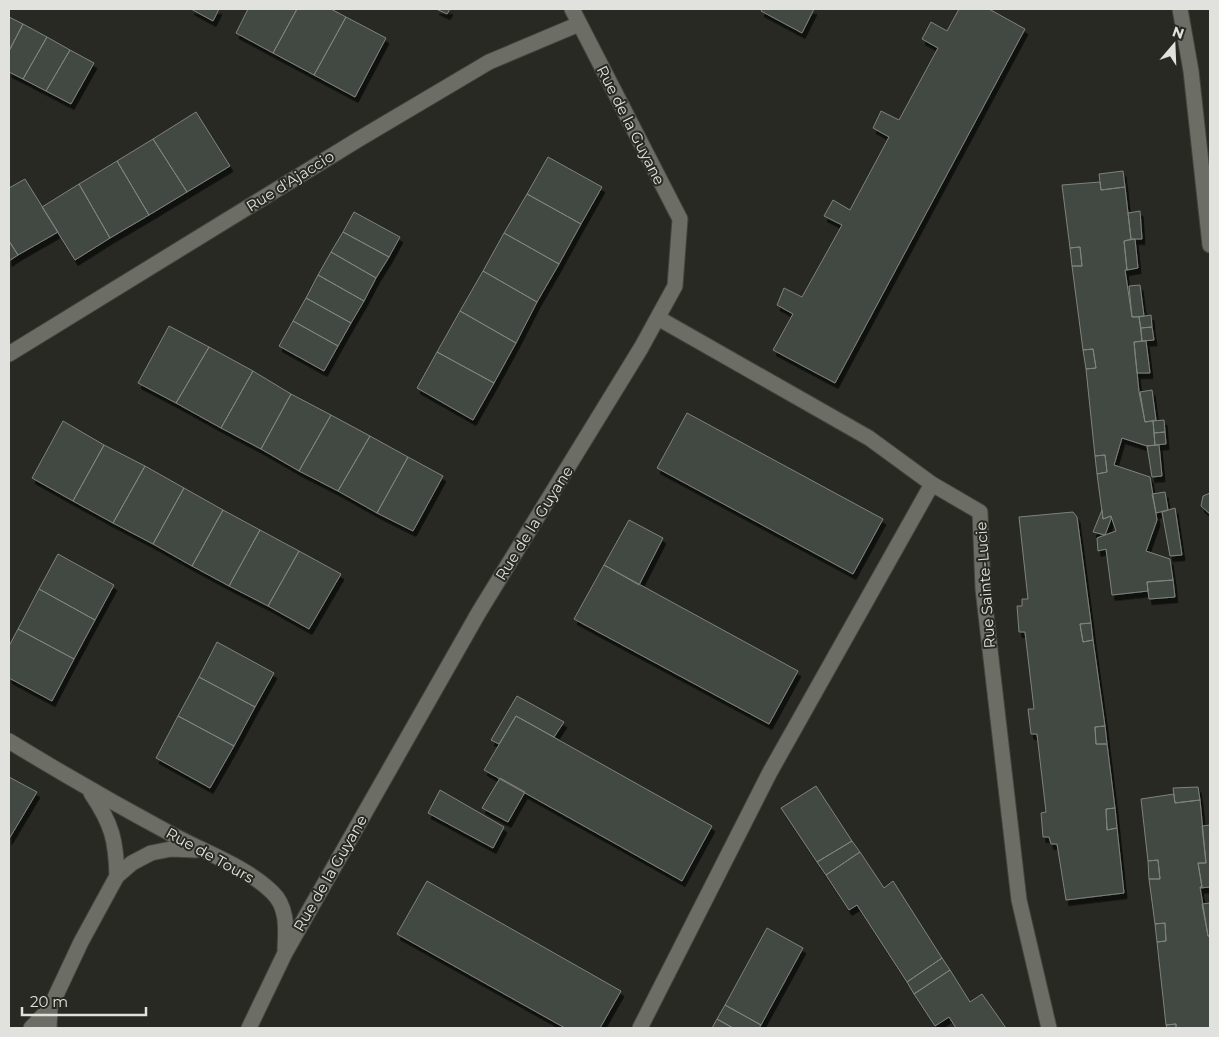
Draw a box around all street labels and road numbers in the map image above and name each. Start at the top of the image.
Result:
street label: Rue de la Guyane [593,62,669,188]
street label: Rue d'Ajaccio [242,146,338,216]
street label: Rue de la Guyane [491,462,577,584]
street label: Rue Sainte-Lucie [971,521,999,649]
street label: Rue de la Guyane [289,811,371,935]
street label: Rue de Tours [163,823,257,887]

